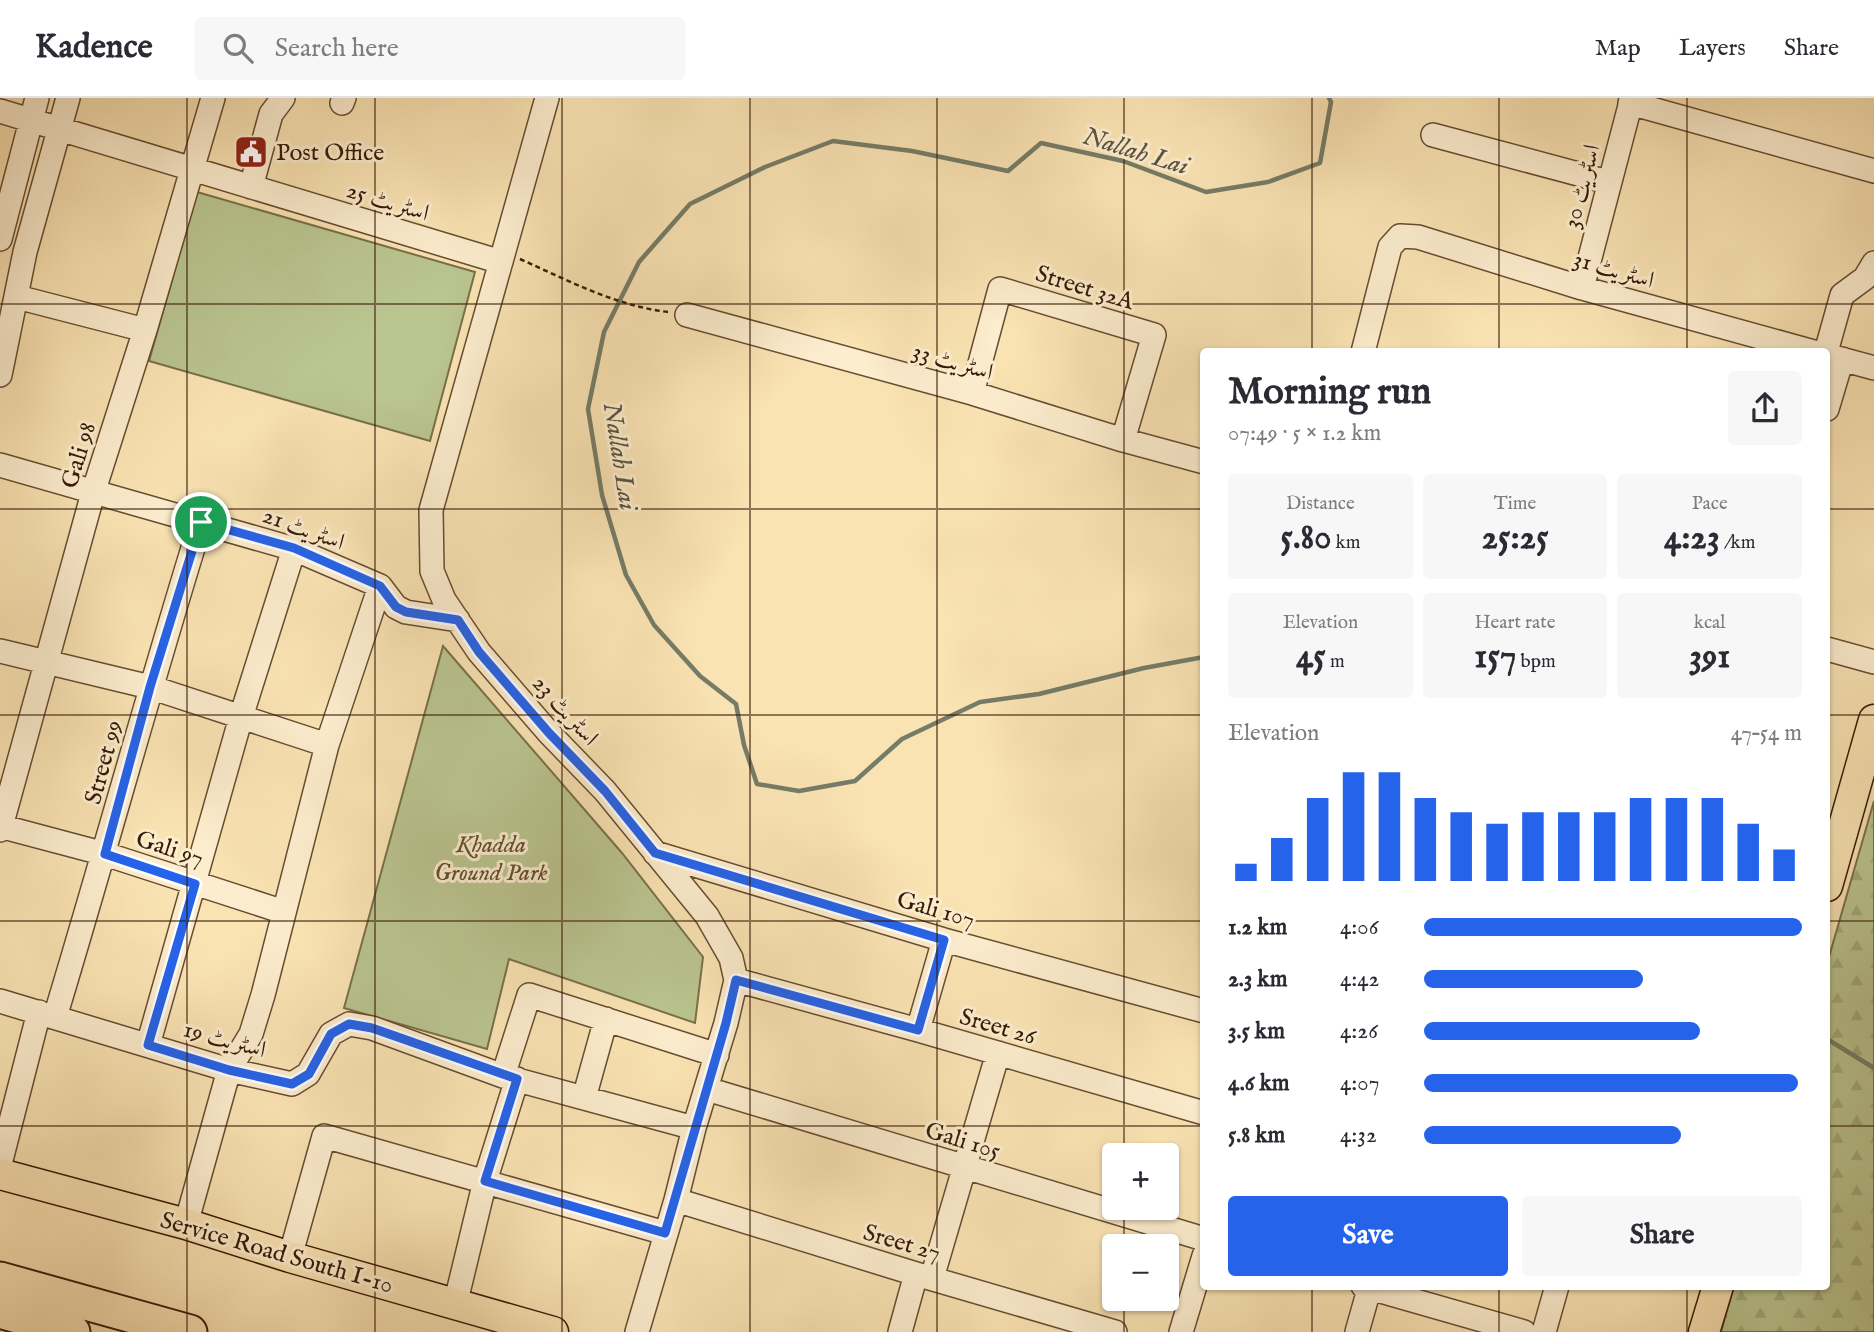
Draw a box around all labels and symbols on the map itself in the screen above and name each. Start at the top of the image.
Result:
water label: Nallah Lai [1079,120,1194,184]
public building icon: Post Office [232,133,270,171]
place label: Post Office [276,138,384,169]
street label: اسٹریٹ 30 [1556,141,1609,232]
street label: اسٹریٹ 25 [343,175,433,230]
street label: اسٹریٹ 31 [1570,244,1658,297]
street label: Street 32A [1032,259,1138,318]
street label: اسٹریٹ 33 [909,336,997,389]
water label: Nallah Lai [595,400,645,514]
street label: Gali 98 [55,419,104,492]
pin [171,492,231,552]
street label: اسٹریٹ 21 [258,500,349,559]
street label: اسٹریٹ 23 [525,669,605,753]
street label: Street 99 [78,717,131,808]
street label: Gali 97 [132,824,207,875]
park label: Khadda Ground Park [434,830,548,889]
street label: Gali 107 [893,885,978,936]
street label: Sreet 26 [956,1002,1040,1053]
street label: اسٹریٹ 19 [180,1015,269,1066]
street label: Gali 105 [921,1115,1004,1168]
street label: Service Road South I-10 [156,1205,397,1302]
street label: Sreet 27 [859,1218,944,1269]

